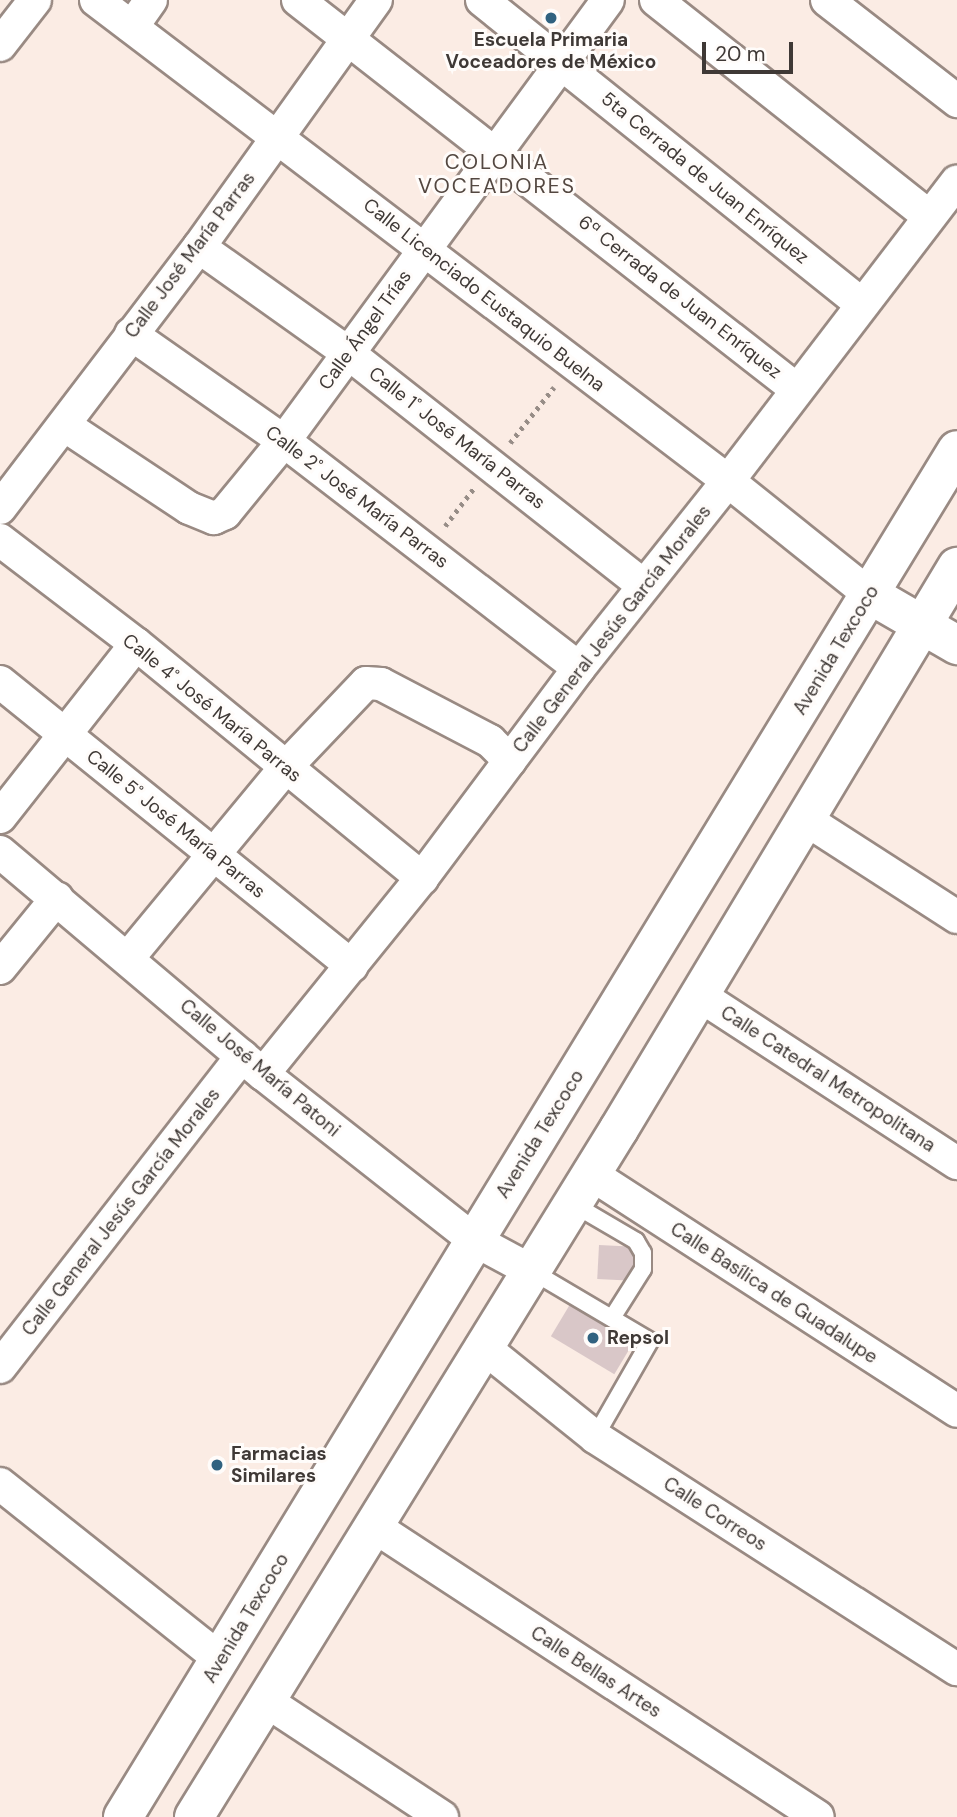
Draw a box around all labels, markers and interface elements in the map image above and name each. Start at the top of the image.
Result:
marker: Escuela Primaria Voceadores de México [543,10,559,26]
scale bar [705,28,796,72]
place label: Escuela Primaria Voceadores de México [446,29,656,73]
text: 20 m [715,40,766,68]
street label: 5ta Cerrada de Juan Enríquez [597,87,813,269]
district label: COLONIA VOCEADORES [419,149,575,199]
street label: Calle José María Parras [120,167,260,343]
street label: Calle Licenciado Eustaquio Buelna [359,194,609,396]
street label: 6ª Cerrada de Juan Enríquez [574,210,786,384]
street label: Calle Ángel Trías [314,266,416,394]
street label: Calle 1˚ José María Parras [364,362,550,514]
street label: Calle 2˚ José María Parras [261,421,453,573]
street label: Calle General Jesús García Morales [508,501,716,757]
street label: Avenida Texcoco [788,581,884,719]
street label: Calle 4˚ José María Parras [118,629,306,787]
street label: Calle 5˚ José María Parras [82,745,270,903]
street label: Calle José María Patoni [175,994,345,1142]
street label: Calle Catedral Metropolitana [716,1001,940,1157]
street label: Avenida Texcoco [491,1065,589,1203]
street label: Calle General Jesús García Morales [17,1084,225,1340]
street label: Calle Basílica de Guadalupe [666,1217,882,1369]
place label: Repsol [607,1327,669,1349]
marker: Repsol [585,1330,601,1346]
place label: Farmacias Similares [231,1443,327,1487]
marker: Farmacias Similares [209,1457,225,1473]
street label: Calle Correos [659,1472,771,1556]
street label: Avenida Texcoco [198,1549,294,1687]
street label: Calle Bellas Artes [526,1621,666,1723]

